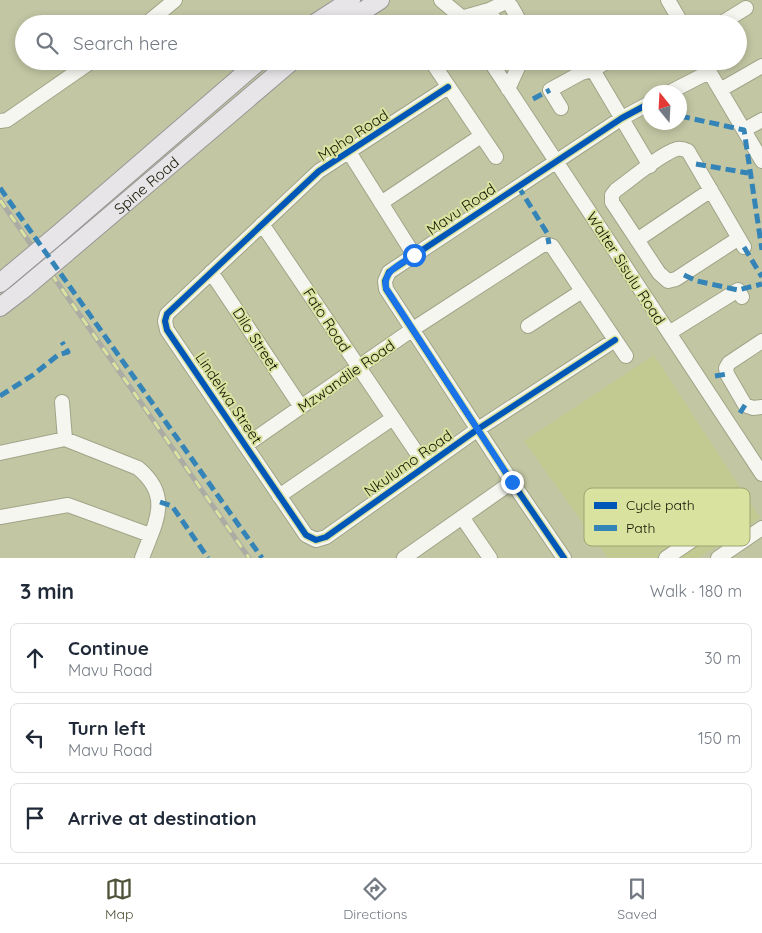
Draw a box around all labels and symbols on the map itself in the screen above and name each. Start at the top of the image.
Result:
north arrow [642,85,687,130]
street label: Mpho Road [314,105,392,165]
street label: Spine Road [110,152,182,218]
street label: Mavu Road [423,179,499,239]
street label: Walter Sisulu Road [582,208,670,328]
route start [403,244,426,267]
street label: Fato Road [299,284,355,356]
street label: Dilo Street [229,304,283,374]
street label: Mzwandile Road [294,336,398,416]
street label: Lindelwa Street [191,349,267,447]
street label: Nkulumo Road [360,426,456,500]
route end [501,471,524,494]
legend [584,488,750,546]
text: Cycle path [626,496,695,514]
text: Path [626,519,655,537]

